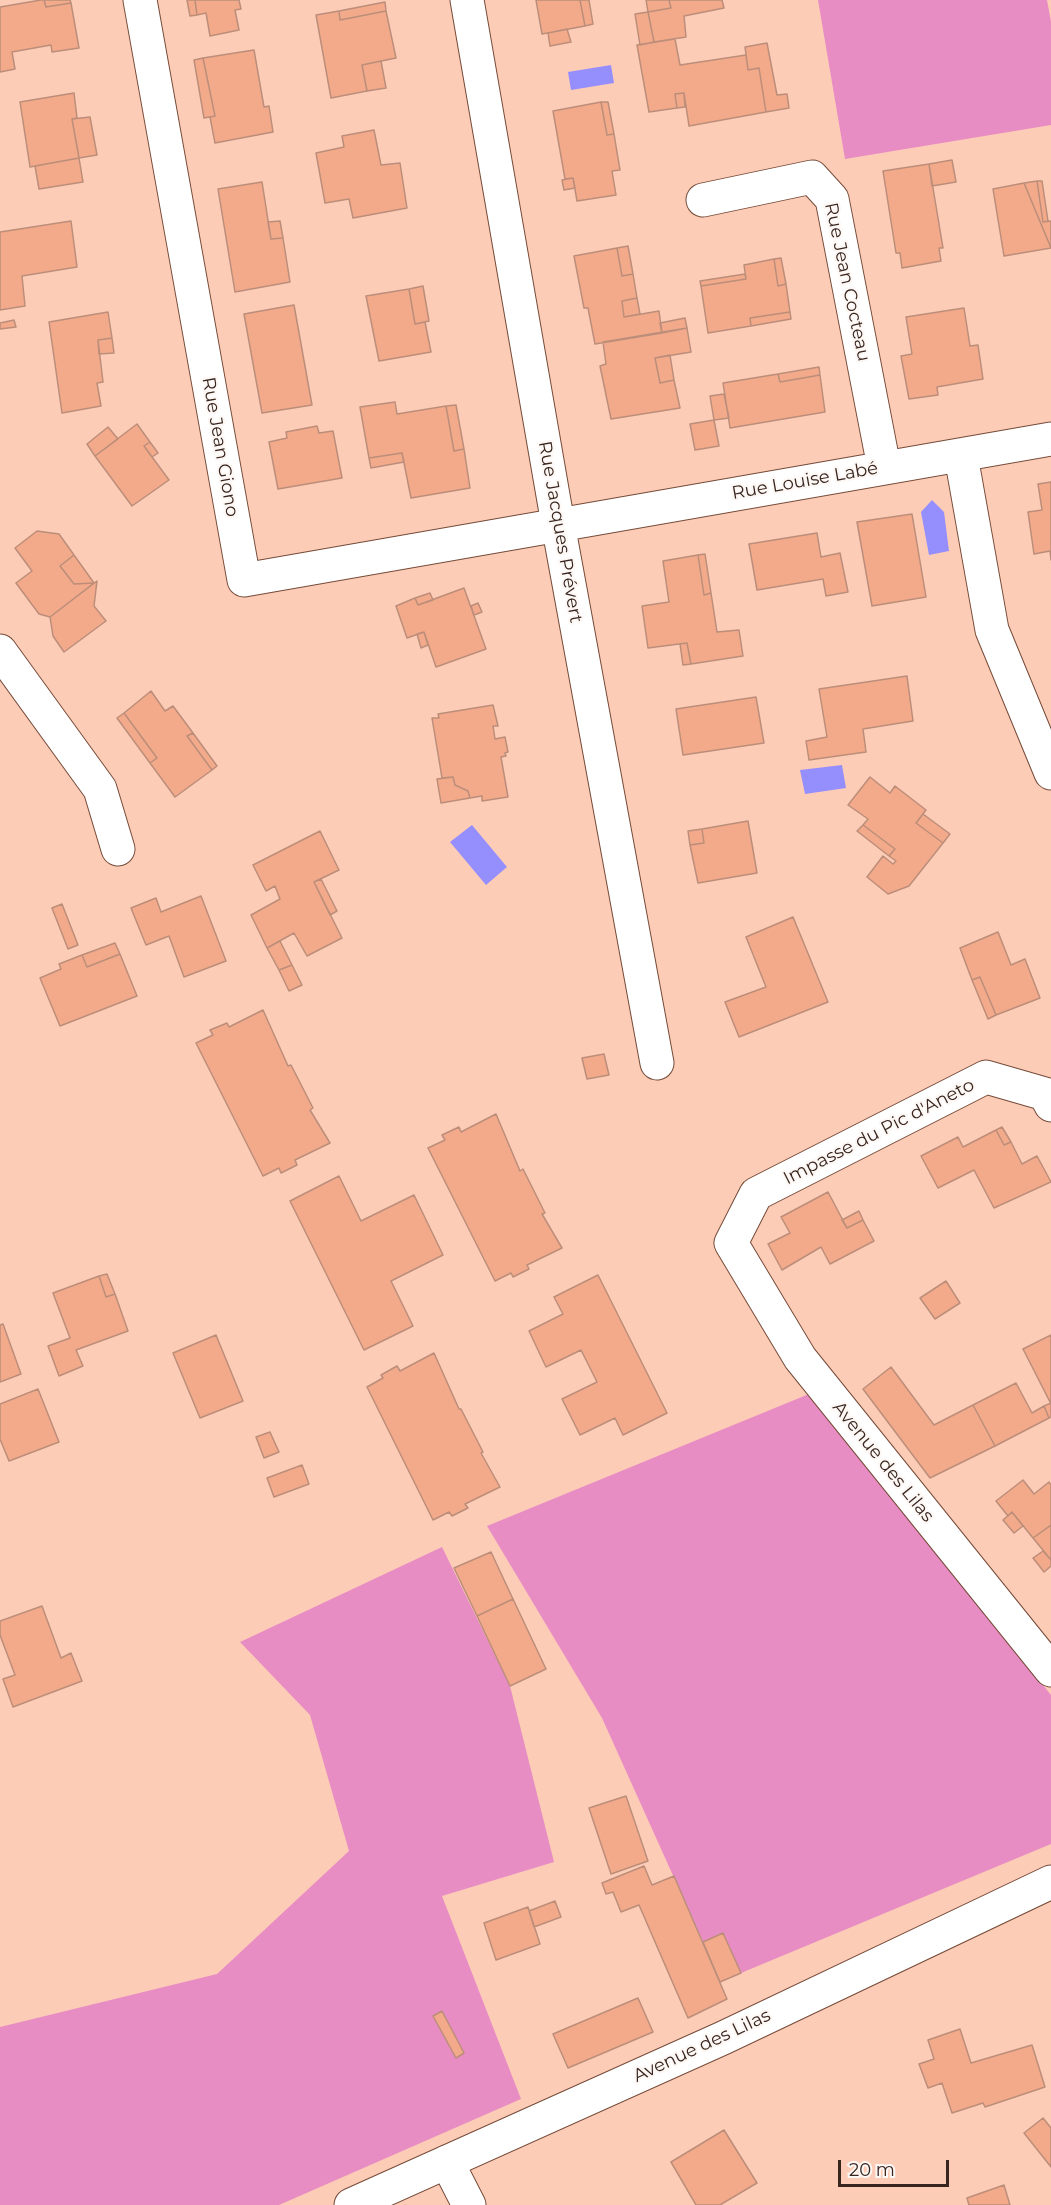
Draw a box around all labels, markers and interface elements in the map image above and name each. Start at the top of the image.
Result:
street label: Rue Jean Cocteau [820,201,874,363]
street label: Rue Jean Giono [197,376,243,518]
street label: Rue Jacques Prévert [533,439,587,625]
street label: Rue Louise Labé [730,458,880,504]
street label: Impasse du Pic d'Aneto [780,1074,978,1190]
street label: Avenue des Lilas [828,1397,938,1527]
street label: Avenue des Lilas [630,2005,774,2087]
scale bar [841,2148,952,2186]
text: 20 m [849,2159,895,2181]

